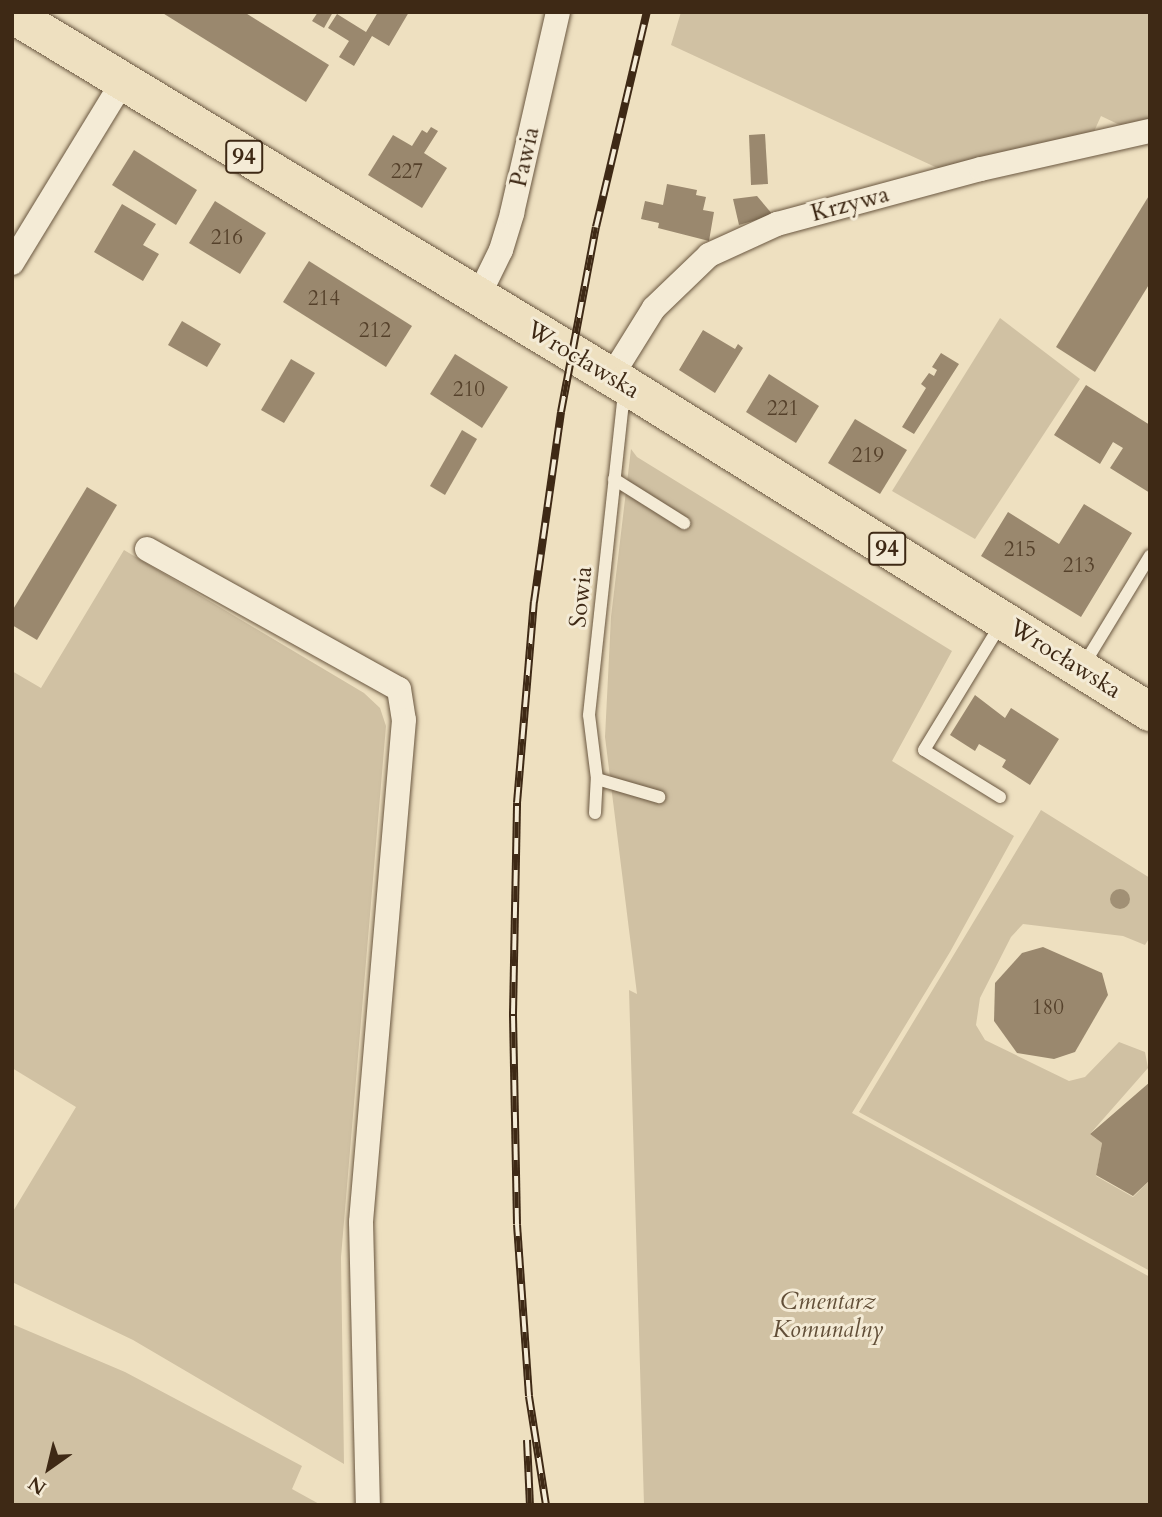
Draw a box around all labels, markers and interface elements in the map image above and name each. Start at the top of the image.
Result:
street label: Pawia [504,124,546,190]
road number: 94 [225,138,263,176]
house number: 227 [391,159,423,185]
street label: Krzywa [808,180,892,228]
house number: 216 [211,225,243,251]
house number: 214 [308,286,340,312]
street label: Wrocławska [521,315,645,405]
house number: 212 [359,318,391,344]
house number: 210 [453,377,485,403]
house number: 221 [767,396,799,422]
house number: 219 [852,443,884,469]
road number: 94 [868,530,906,568]
house number: 215 [1004,537,1036,563]
house number: 213 [1063,553,1095,579]
street label: Sowia [563,565,599,629]
street label: Wrocławska [1004,613,1126,705]
house number: 180 [1032,995,1064,1021]
park label: Cmentarz Komunalny [772,1288,884,1344]
north arrow [14,1433,84,1503]
text: N [23,1470,51,1501]

